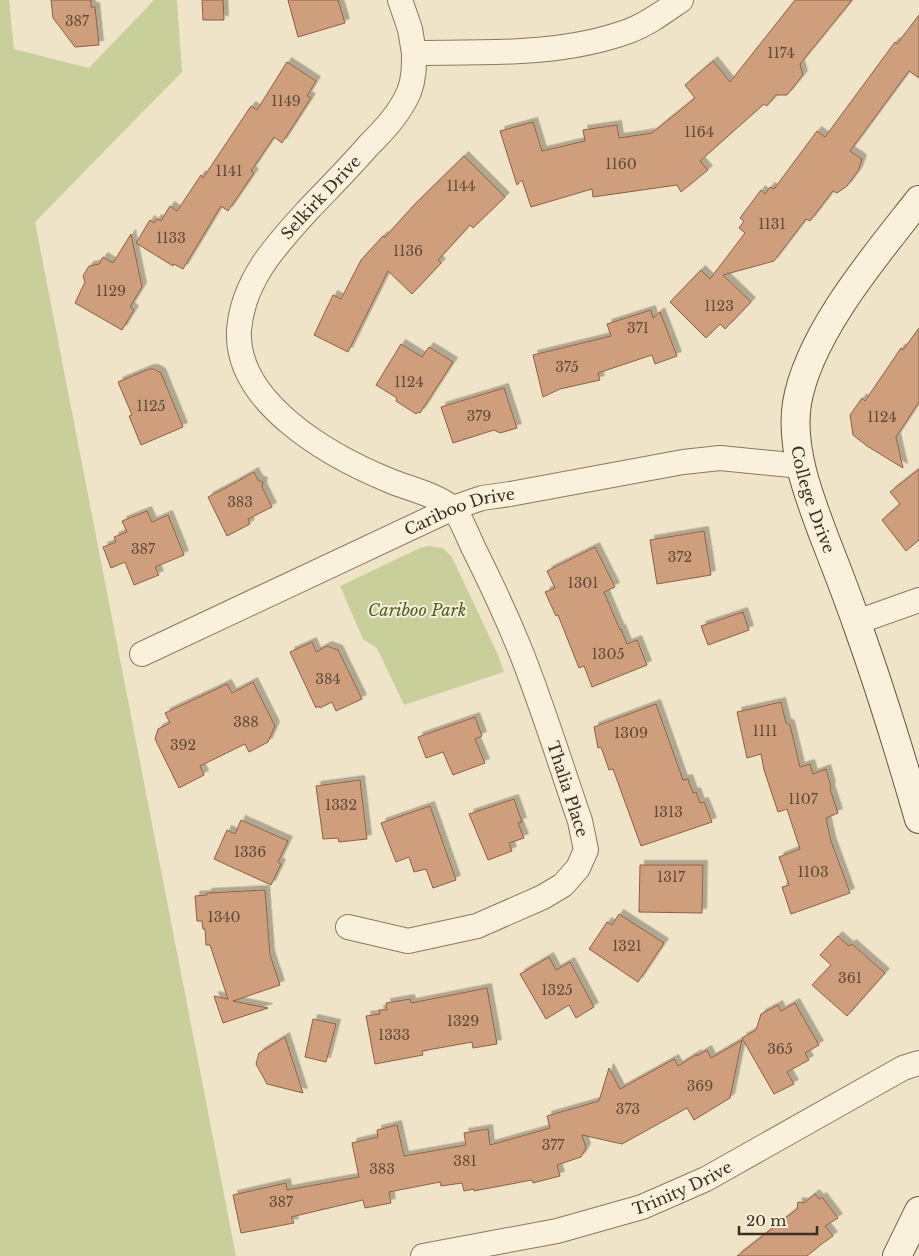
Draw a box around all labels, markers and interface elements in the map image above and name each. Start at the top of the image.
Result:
house number: 387 [65,12,90,30]
house number: 1174 [767,44,795,62]
house number: 1149 [271,92,301,110]
house number: 1164 [684,123,714,141]
street label: Selkirk Drive [277,151,365,243]
house number: 1160 [605,155,637,173]
house number: 1141 [216,162,242,180]
house number: 1144 [447,177,475,195]
house number: 1131 [758,215,786,233]
house number: 1133 [156,229,186,247]
house number: 1136 [393,242,423,260]
house number: 1129 [96,282,126,300]
house number: 1123 [704,297,734,315]
house number: 371 [627,319,649,337]
house number: 375 [555,358,579,376]
house number: 1124 [394,373,424,391]
house number: 1125 [136,397,166,415]
house number: 379 [467,407,491,425]
house number: 1124 [867,408,897,426]
street label: College Drive [787,444,840,556]
street label: Cariboo Drive [401,483,517,540]
house number: 383 [227,493,253,511]
house number: 387 [131,540,156,558]
house number: 372 [668,548,692,566]
house number: 1301 [567,574,599,592]
park label: Cariboo Park [368,600,466,620]
house number: 1305 [592,645,624,663]
house number: 384 [315,670,341,688]
house number: 388 [233,713,259,731]
house number: 1111 [753,722,777,740]
house number: 1309 [614,724,648,742]
house number: 392 [170,736,196,754]
street label: Thalia Place [543,739,593,839]
house number: 1107 [788,790,819,808]
house number: 1332 [325,796,357,814]
house number: 1313 [653,803,683,821]
house number: 1336 [234,843,266,861]
house number: 1103 [797,863,829,881]
house number: 1317 [657,868,686,886]
house number: 1340 [207,908,241,926]
house number: 1321 [612,937,642,955]
house number: 361 [838,969,862,987]
house number: 1325 [541,981,573,999]
house number: 1329 [447,1012,479,1030]
house number: 1333 [378,1026,410,1044]
house number: 365 [767,1040,793,1058]
house number: 369 [687,1077,713,1095]
house number: 373 [616,1100,640,1118]
house number: 377 [542,1136,565,1154]
house number: 381 [453,1152,477,1170]
street label: Trinity Drive [630,1156,736,1219]
house number: 383 [369,1160,395,1178]
house number: 387 [269,1193,294,1211]
scale bar [739,1204,816,1236]
text: 20 m [746,1211,786,1230]

